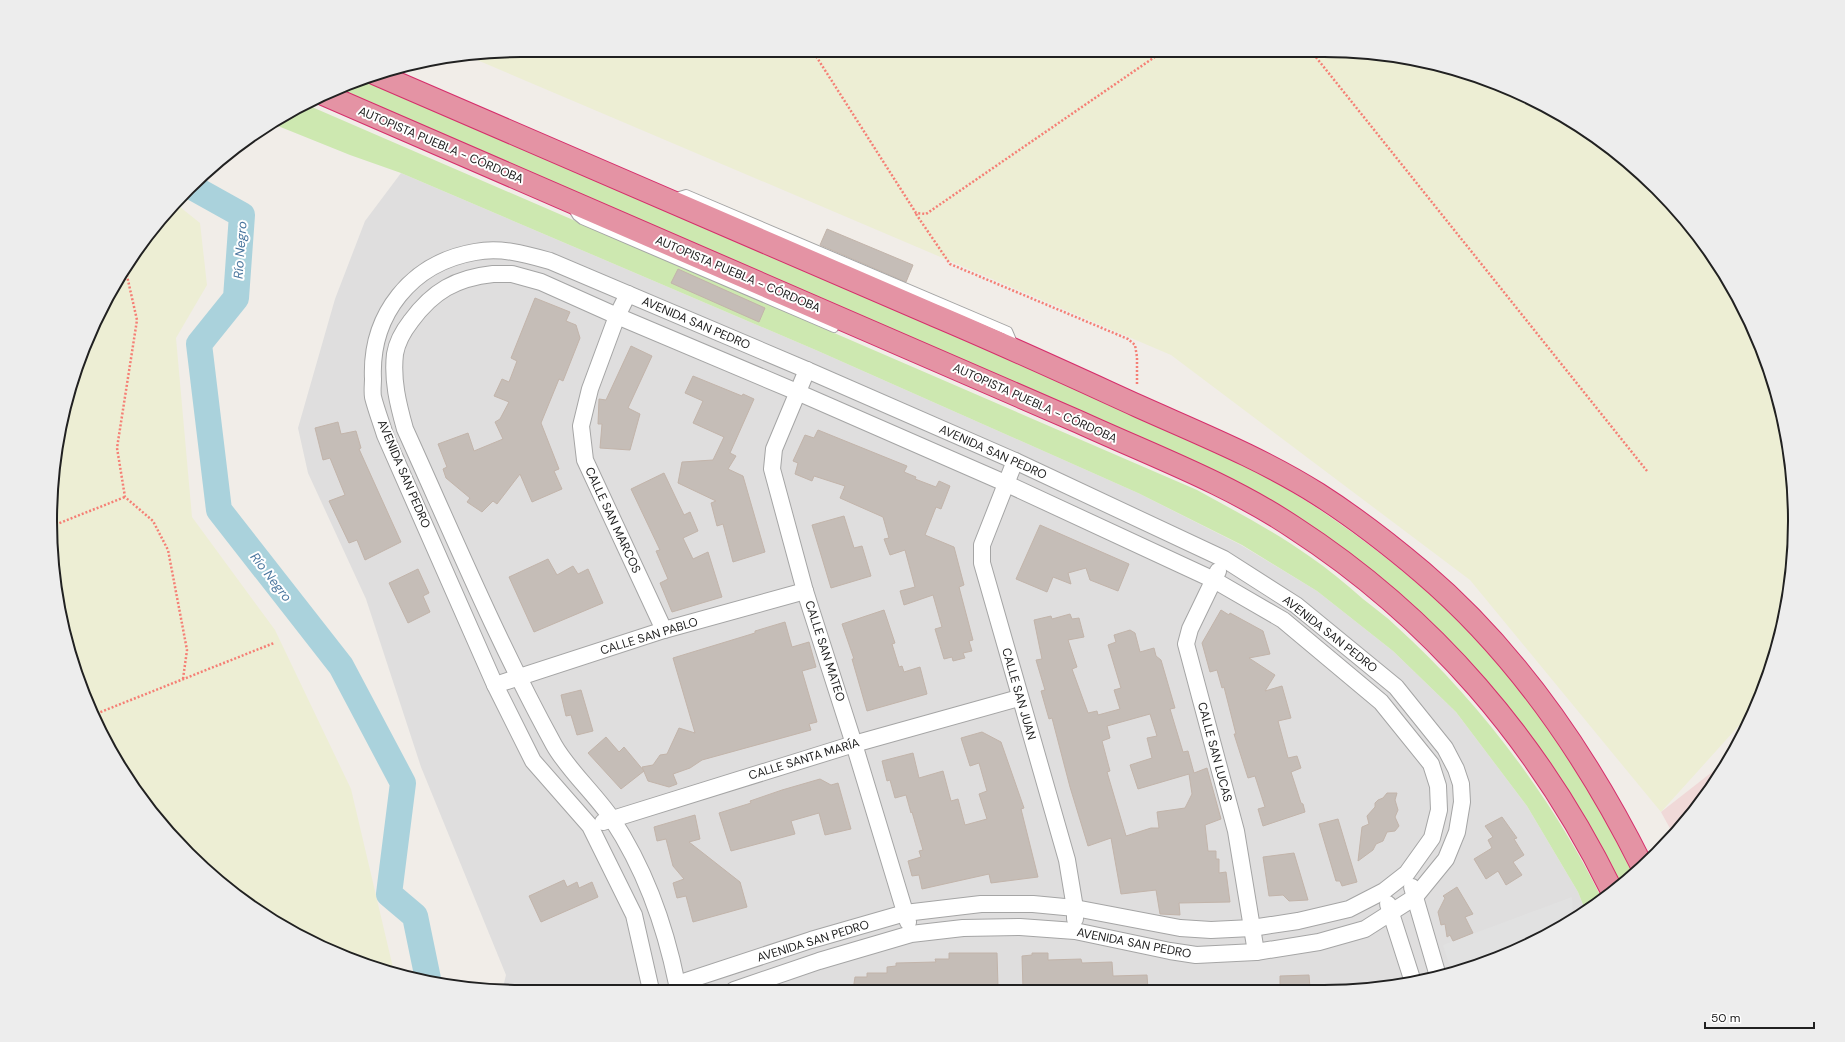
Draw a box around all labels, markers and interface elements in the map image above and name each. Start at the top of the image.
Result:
street label: AUTOPISTA PUEBLA - CÓRDOBA [356,103,526,187]
water label: Río Negro [230,220,251,279]
street label: AUTOPISTA PUEBLA - CÓRDOBA [653,232,823,316]
street label: AVENIDA SAN PEDRO [639,293,753,353]
street label: AUTOPISTA PUEBLA - CÓRDOBA [950,359,1120,447]
street label: AVENIDA SAN PEDRO [374,417,434,531]
street label: AVENIDA SAN PEDRO [937,421,1049,483]
street label: CALLE SAN MARCOS [581,464,645,576]
water label: Río Negro [246,549,296,605]
street label: AVENIDA SAN PEDRO [1279,592,1381,676]
street label: CALLE SAN MATEO [801,598,849,704]
street label: CALLE SAN PABLO [598,614,700,658]
street label: CALLE SAN JUAN [998,646,1040,742]
street label: CALLE SAN LUCAS [1194,700,1236,804]
street label: CALLE SANTA MARÍA [747,735,861,783]
street label: AVENIDA SAN PEDRO [755,916,871,966]
street label: AVENIDA SAN PEDRO [1075,924,1193,962]
scale bar [1705,1004,1814,1030]
text: 50 m [1711,1010,1740,1026]

